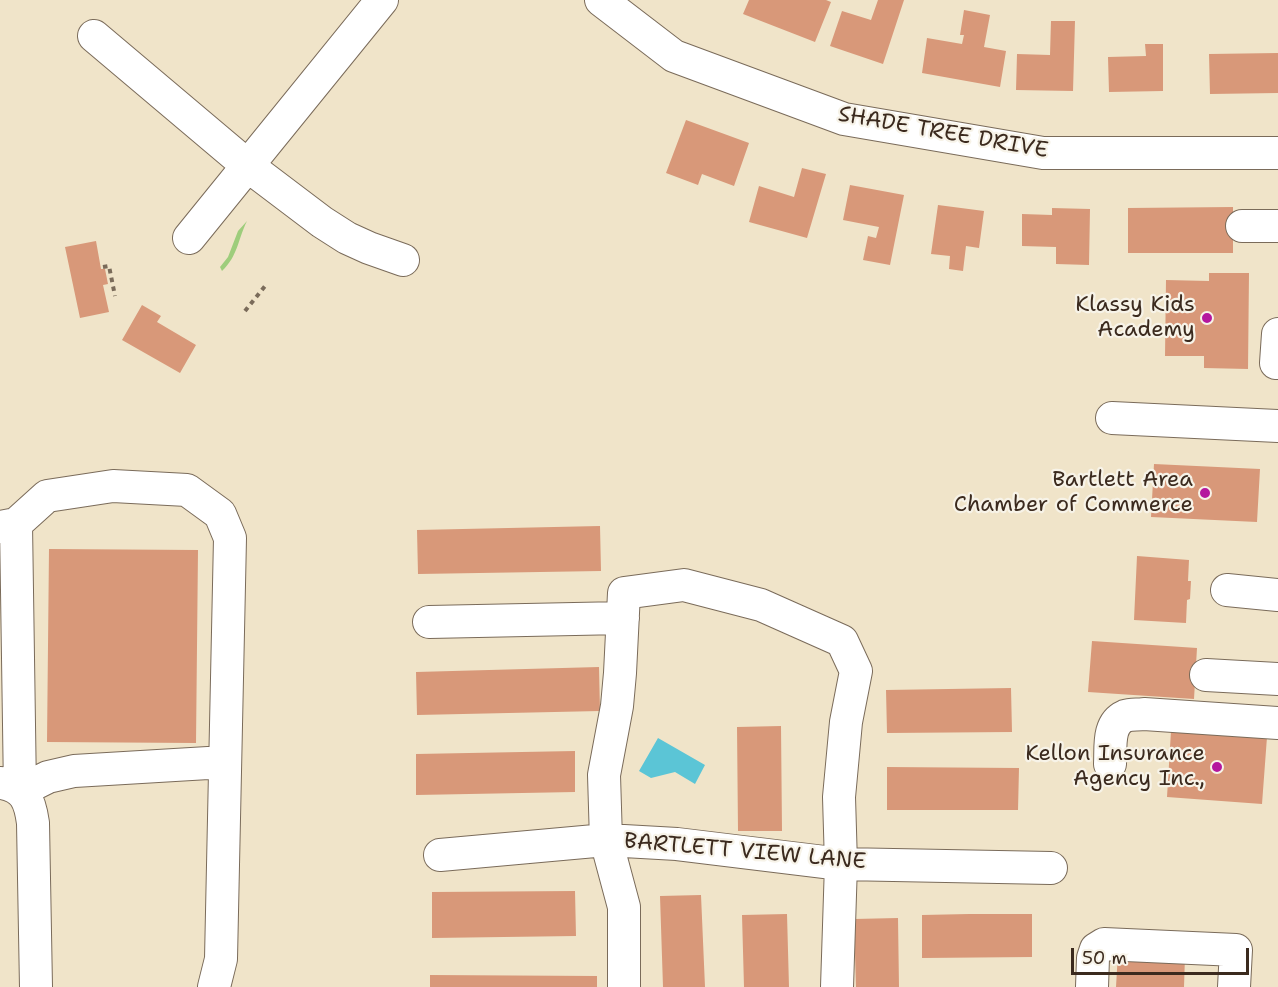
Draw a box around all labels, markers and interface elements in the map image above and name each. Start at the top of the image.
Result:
street label: SHADE TREE DRIVE [836,102,1050,164]
place label: Klassy Kids Academy [1075,292,1195,344]
marker: Klassy Kids Academy [1200,311,1214,325]
place label: Bartlett Area Chamber of Commerce [954,467,1193,518]
marker: Bartlett Area Chamber of Commerce [1198,486,1212,500]
place label: Kellon Insurance Agency Inc., [1025,741,1205,792]
marker: Kellon Insurance Agency Inc., [1210,760,1224,774]
street label: BARTLETT VIEW LANE [623,828,867,876]
scale bar [1074,936,1252,974]
text: 50 m [1082,946,1127,970]

